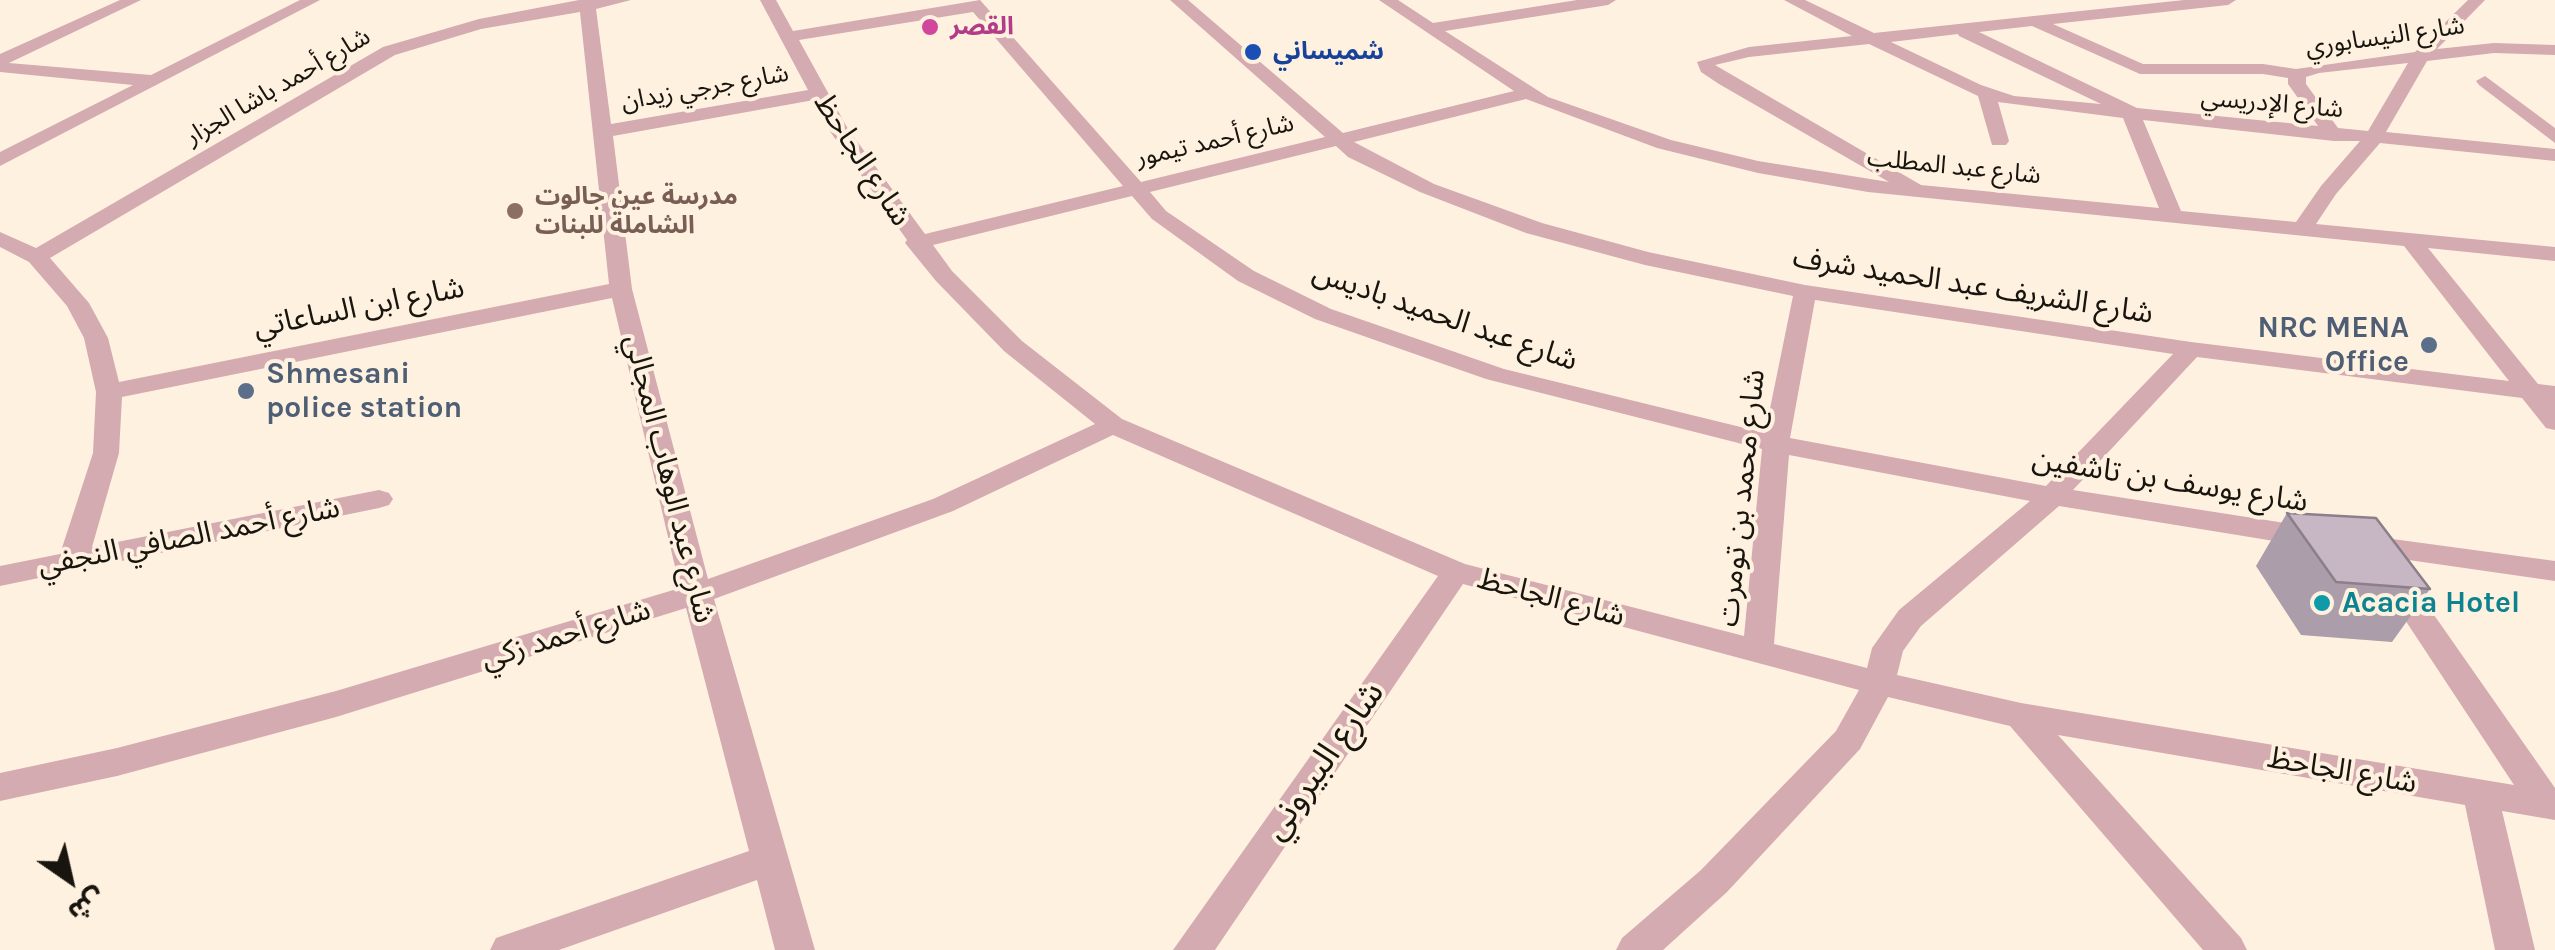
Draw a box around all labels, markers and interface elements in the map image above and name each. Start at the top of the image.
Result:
street label: شارع النيسابوري [2304,11,2466,63]
place label: القصر [950,12,1014,42]
marker: القصر [919,16,941,38]
street label: شارع أحمد باشا الجزار [180,22,376,152]
place label: شميساني [1273,37,1384,67]
marker: شميساني [1242,41,1264,63]
street label: شارع جرجي زيدان [619,59,791,117]
street label: شارع الإدريسي [2200,83,2344,125]
street label: شارع الجاحظ [806,87,918,233]
street label: شارع أحمد تيمور [1133,108,1297,174]
street label: شارع عبد المطلب [1866,143,2042,191]
place label: مدرسة عين جالوت الشاملة للبنات [535,182,738,241]
marker: مدرسة عين جالوت الشاملة للبنات [504,200,526,222]
street label: شارع الشريف عبد الحميد شرف [1790,240,2156,332]
street label: شارع عبد الحميد باديس [1308,255,1582,379]
street label: شارع ابن الساعاتي [251,270,467,346]
place label: NRC MENA Office [2257,310,2409,380]
street label: شارع عبد الوهاب المجالي [616,331,722,627]
marker: NRC MENA Office [2418,334,2440,356]
place label: Shmesani police station [266,356,462,426]
street label: شارع محمد بن تومرت [1711,368,1773,628]
marker: Shmesani police station [235,380,257,402]
street label: شارع يوسف بن تاشفين [2030,441,2310,521]
street label: شارع أحمد الصافي النجفي [35,490,343,584]
street label: شارع الجاحظ [1473,561,1629,635]
place label: Acacia Hotel [2342,585,2520,621]
street label: شارع أحمد زكي [477,592,655,678]
marker: Acacia Hotel [2311,592,2333,614]
street label: شارع البيروني [1254,674,1394,848]
street label: شارع الجاحظ [2265,740,2419,802]
north arrow [20,830,120,930]
text: ش [62,881,112,930]

